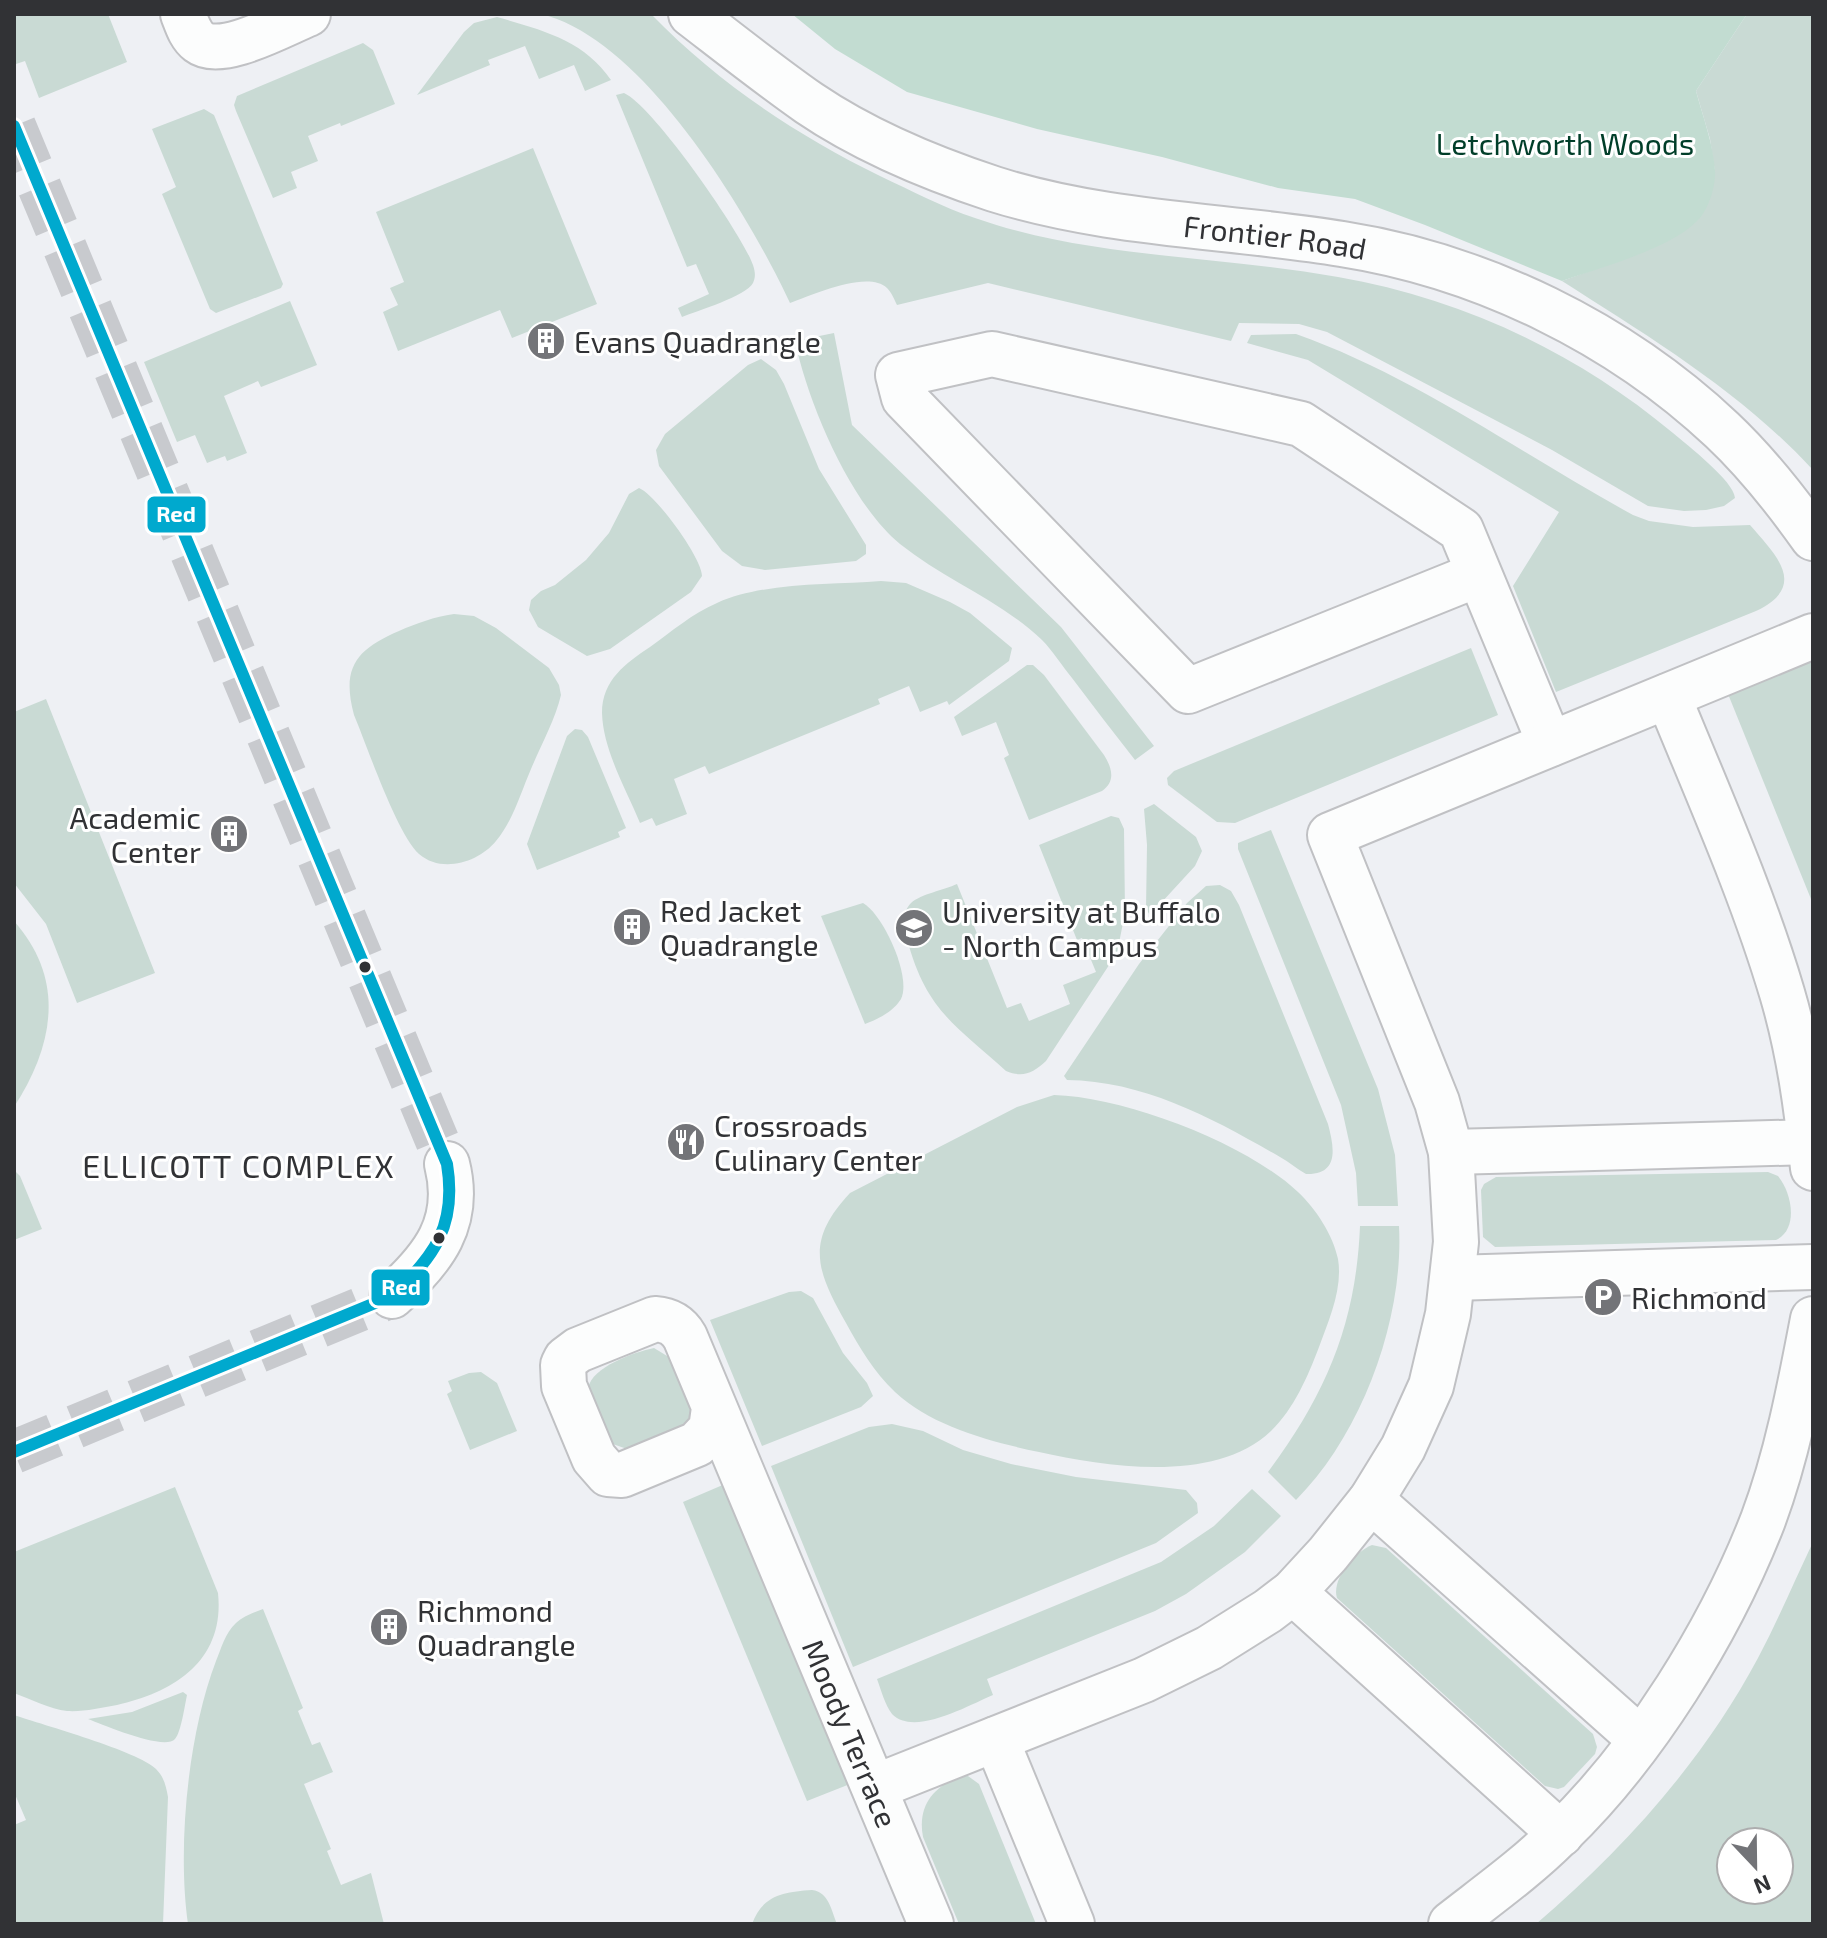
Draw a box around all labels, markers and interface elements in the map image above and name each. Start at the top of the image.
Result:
park label: Letchworth Woods [1436,125,1694,161]
street label: Frontier Road [1182,207,1370,266]
building icon: Evans Quadrangle [525,320,567,362]
place label: Evans Quadrangle [574,323,821,359]
line badge: Red [146,495,207,534]
text: Red [156,500,196,526]
place label: Academic Center [70,799,201,869]
building icon: Academic Center [208,813,250,855]
place label: Red Jacket Quadrangle [660,892,819,962]
place label: University at Buffalo - North Campus [942,893,1221,963]
building icon: Red Jacket Quadrangle [611,906,653,948]
school or university icon: University at Buffalo - North Campus [893,907,935,949]
unlabelled marker [357,959,373,975]
place label: Crossroads Culinary Center [714,1107,923,1177]
restaurant icon: Crossroads Culinary Center [665,1121,707,1163]
district label: ELLICOTT COMPLEX [82,1146,396,1184]
unlabelled marker [431,1230,447,1246]
line badge: Red [370,1268,431,1307]
text: Red [381,1273,421,1299]
parking icon: Richmond [1582,1276,1624,1318]
place label: Richmond [1631,1279,1767,1315]
place label: Richmond Quadrangle [417,1592,576,1662]
building icon: Richmond Quadrangle [368,1606,410,1648]
street label: Moody Terrace [796,1634,906,1832]
north arrow [1715,1826,1795,1906]
text: N [1751,1870,1775,1901]

